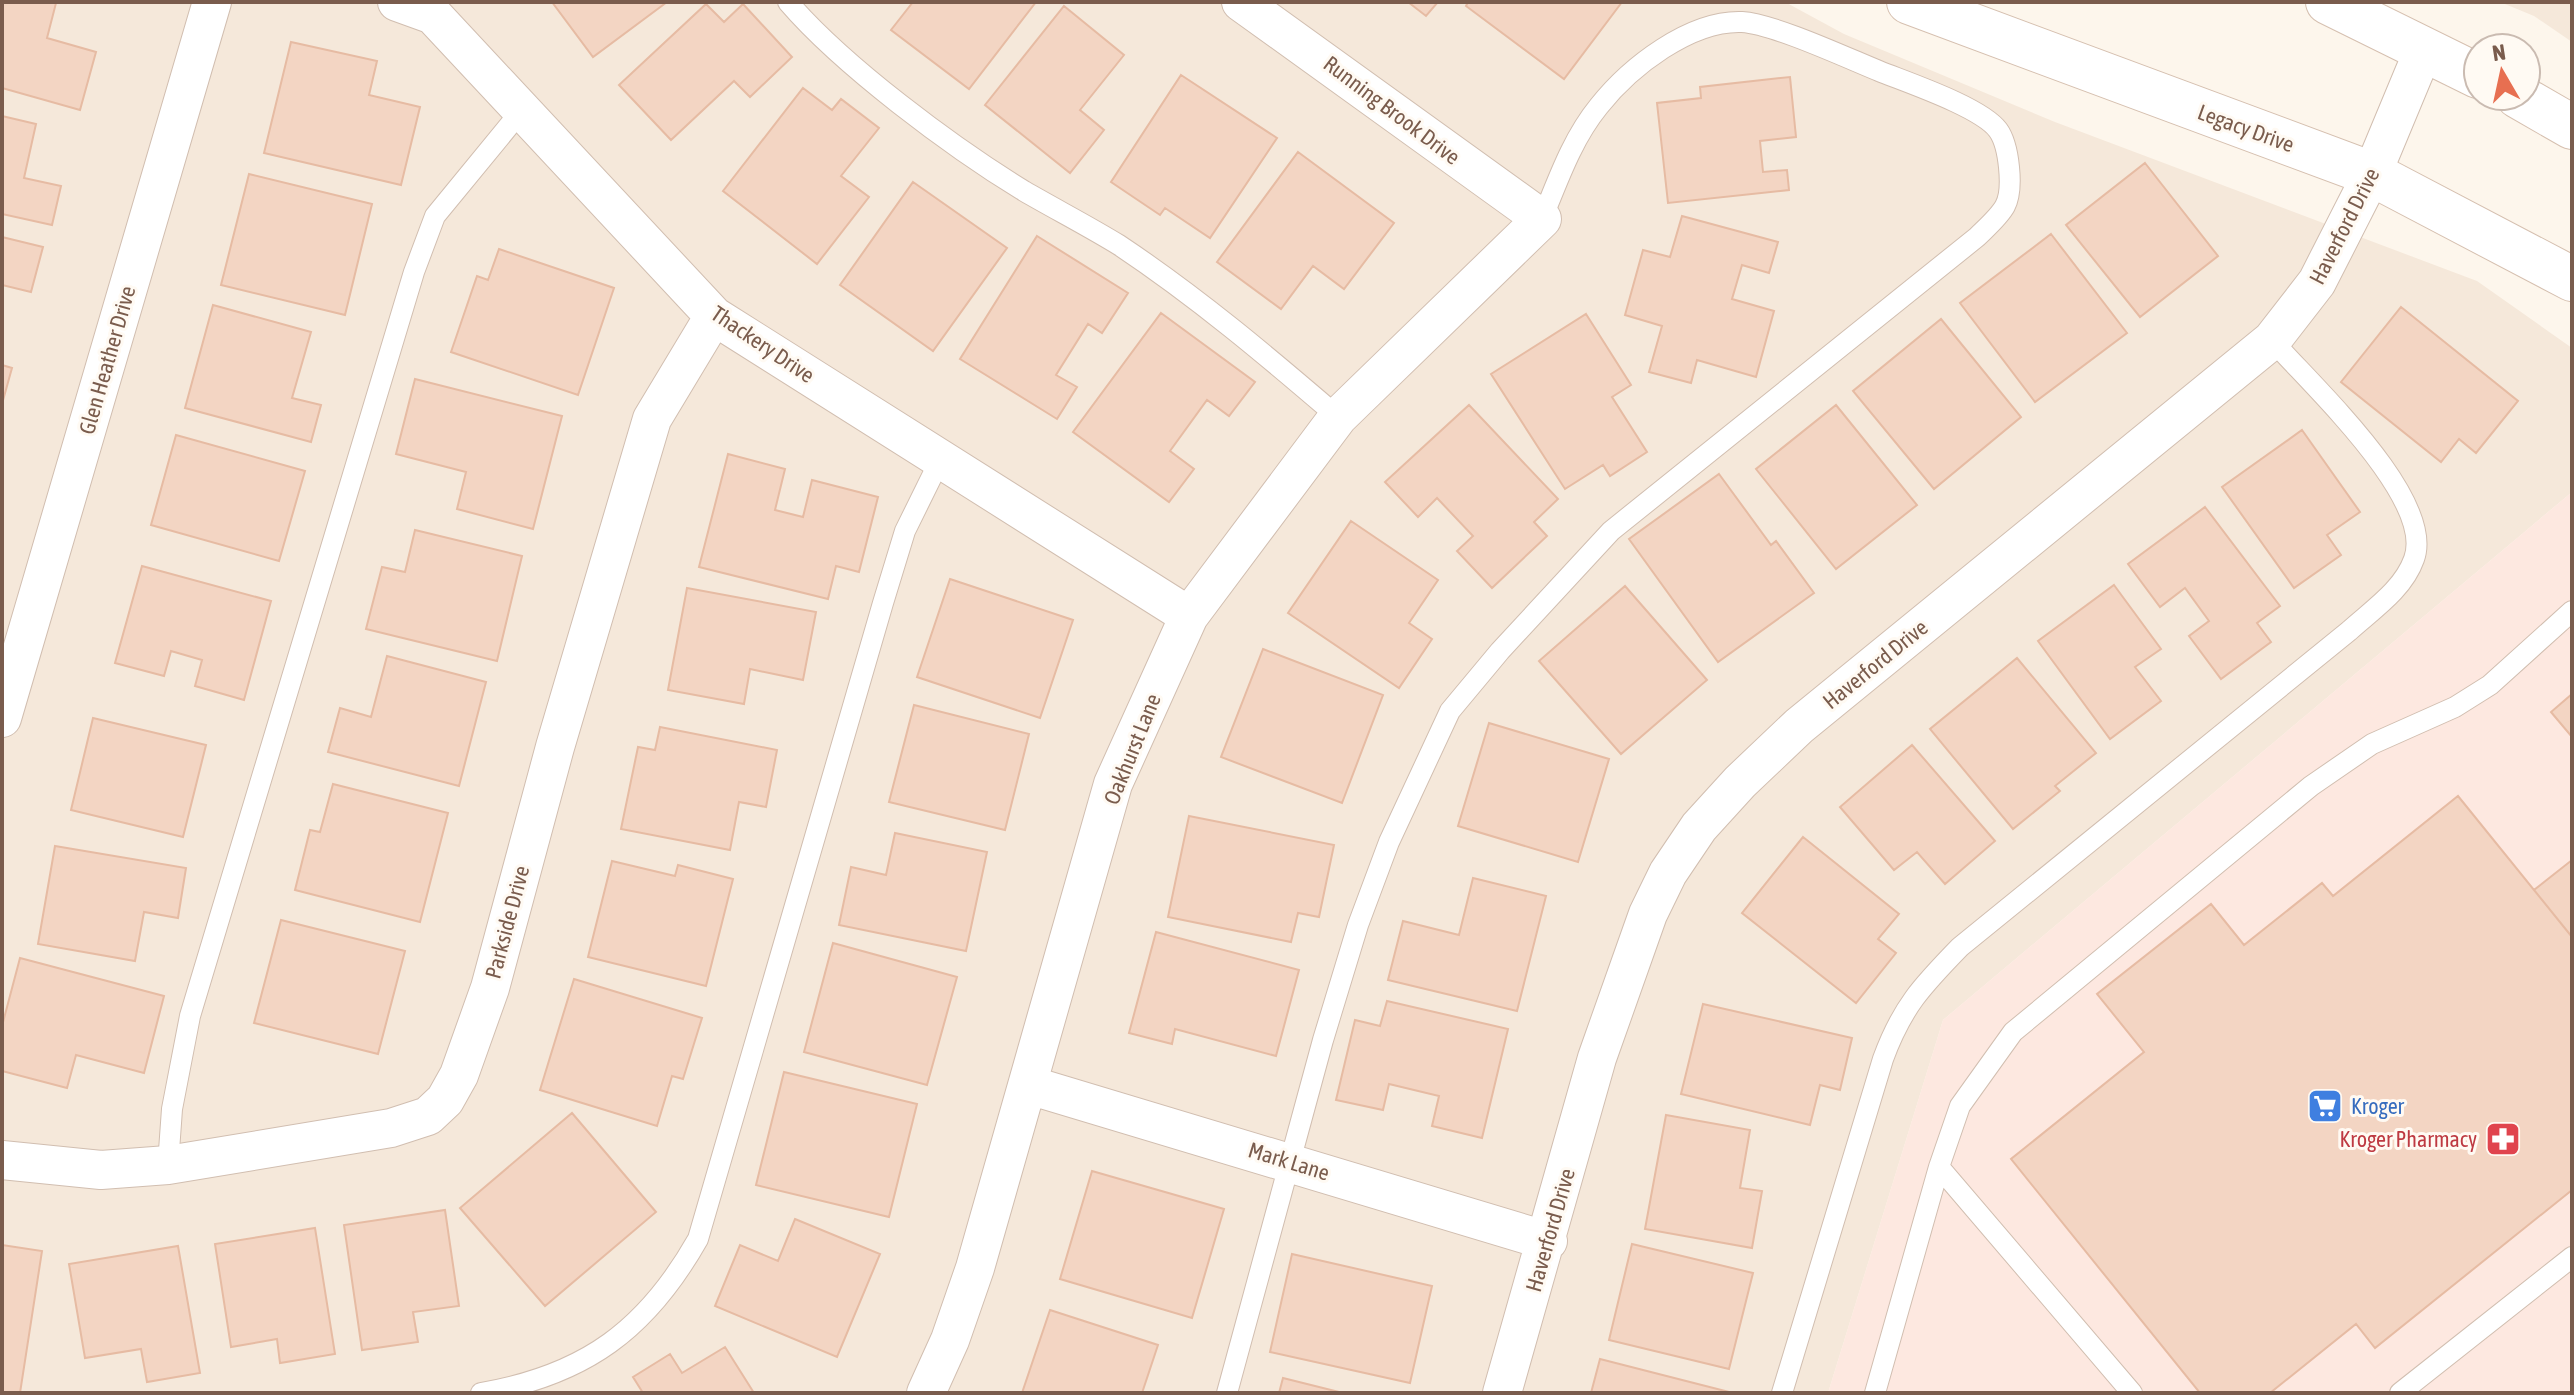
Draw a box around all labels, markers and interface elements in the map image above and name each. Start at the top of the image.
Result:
north arrow [2462,32,2542,112]
text: N [2490,38,2507,66]
street label: Running Brook Drive [1319,50,1465,170]
street label: Legacy Drive [2194,99,2298,157]
street label: Haverford Drive [2304,163,2384,289]
street label: Glen Heather Drive [73,283,141,437]
street label: Thackery Drive [706,300,820,388]
street label: Haverford Drive [1817,614,1933,714]
street label: Oakhurst Lane [1098,690,1166,808]
street label: Parkside Drive [479,863,535,981]
supermarket icon: Kroger [2306,1087,2344,1125]
place label: Kroger [2351,1093,2405,1119]
pharmacy icon: Kroger Pharmacy [2484,1120,2522,1158]
place label: Kroger Pharmacy [2339,1126,2477,1152]
street label: Mark Lane [1245,1136,1333,1186]
street label: Haverford Drive [1520,1165,1580,1295]

